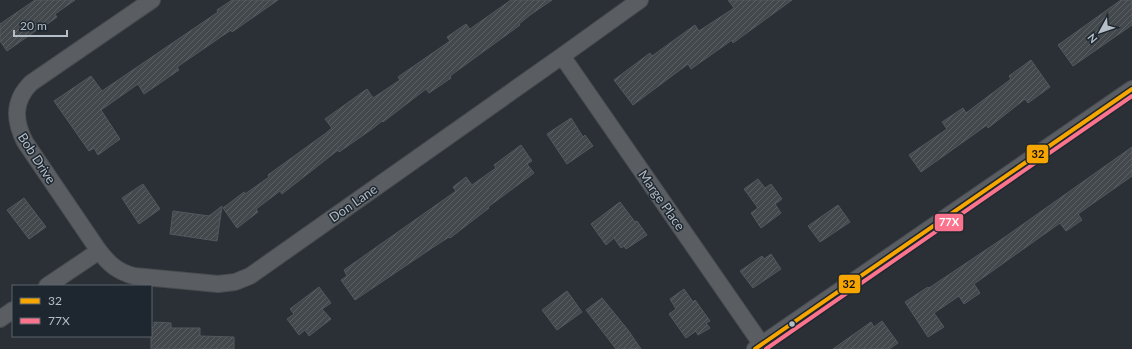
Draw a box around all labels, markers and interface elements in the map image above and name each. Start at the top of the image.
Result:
scale bar [14,12,67,38]
north arrow [1080,12,1120,52]
text: 20 m [20,18,47,33]
text: N [1084,31,1100,46]
street label: Bob Drive [15,130,59,186]
line badge: 32 [1026,144,1049,164]
text: 32 [1032,147,1044,160]
street label: Marge Place [635,167,689,233]
street label: Don Lane [326,181,380,225]
line badge: 77X [934,213,964,232]
text: 77X [939,215,960,228]
line badge: 32 [838,274,861,294]
text: 32 [843,277,855,290]
legend [12,285,152,337]
text: 32 [48,293,62,308]
text: 77X [48,313,70,328]
unlabelled marker [787,319,797,329]

